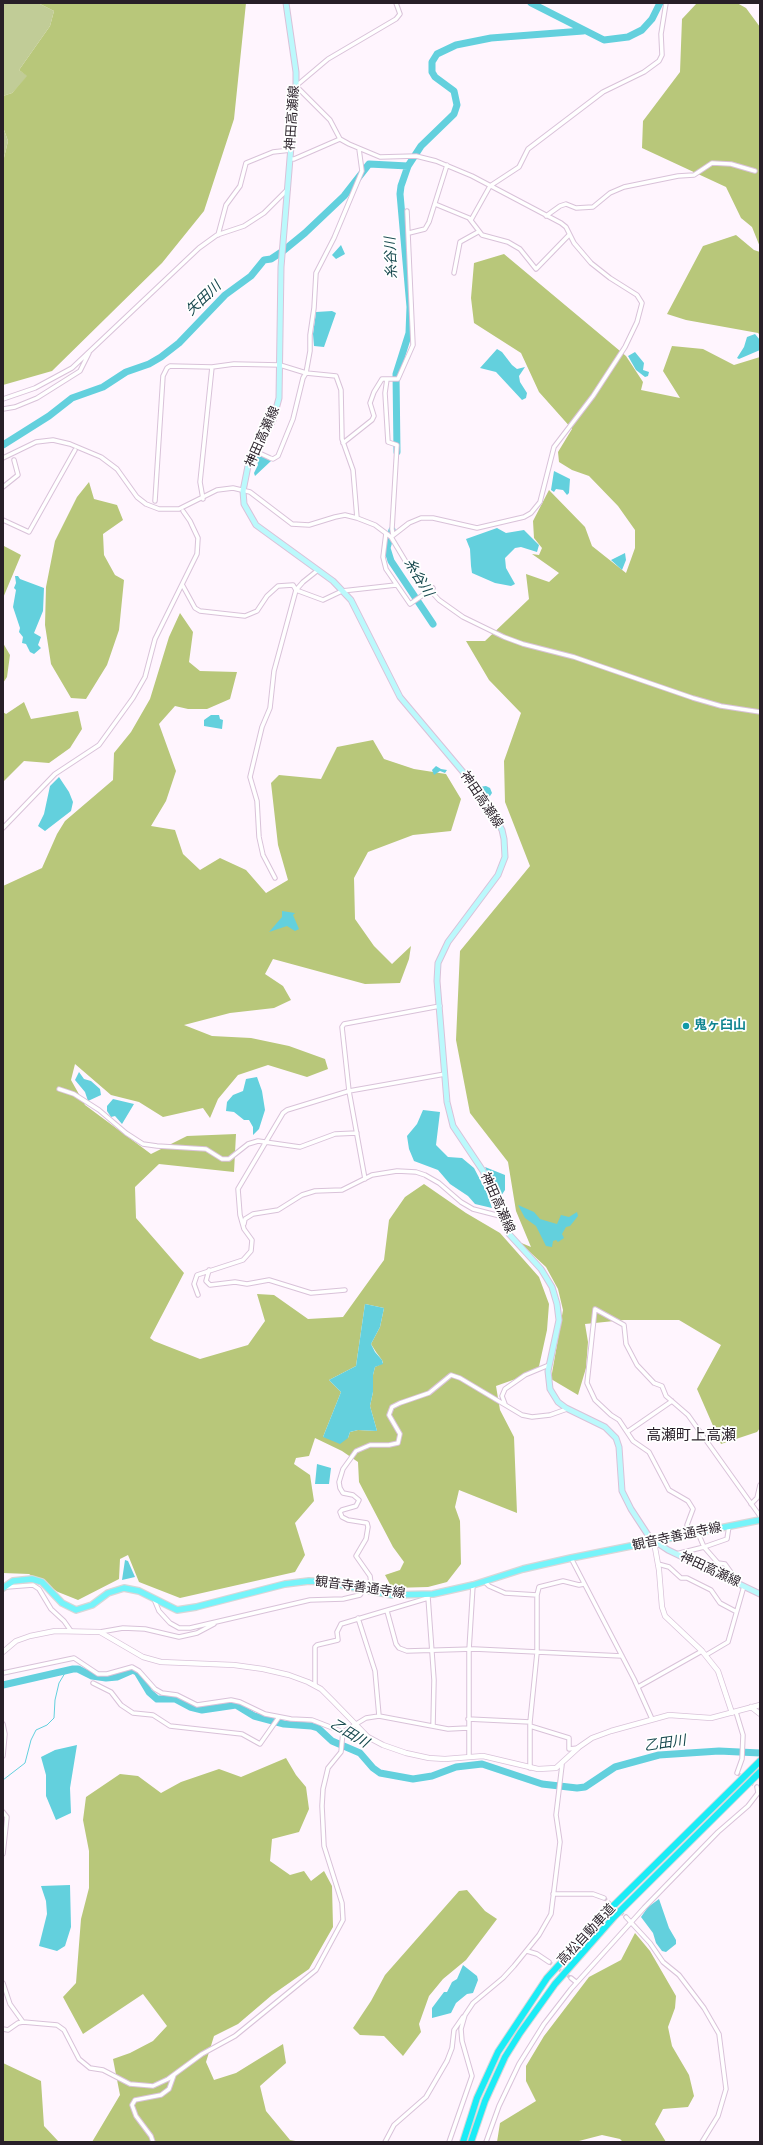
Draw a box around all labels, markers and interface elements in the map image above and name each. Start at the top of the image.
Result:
street label: 神田高瀬線 [283,85,303,151]
water label: 糸谷川 [383,237,401,279]
water label: 矢田川 [183,278,225,320]
street label: 神田高瀬線 [243,404,283,470]
water label: 糸谷川 [400,556,436,600]
street label: 神田高瀬線 [456,769,506,831]
place label: 鬼ヶ臼山 [694,1018,746,1034]
marker: 鬼ヶ臼山 [681,1021,691,1031]
street label: 神田高瀬線 [477,1170,517,1236]
district label: 高瀬町上高瀬 [646,1427,736,1445]
street label: 観音寺善通寺線 [631,1520,723,1554]
street label: 神田高瀬線 [677,1549,743,1591]
street label: 観音寺善通寺線 [314,1574,406,1602]
water label: 乙田川 [327,1716,371,1752]
water label: 乙田川 [643,1733,687,1755]
street label: 高松自動車道 [555,1901,619,1969]

